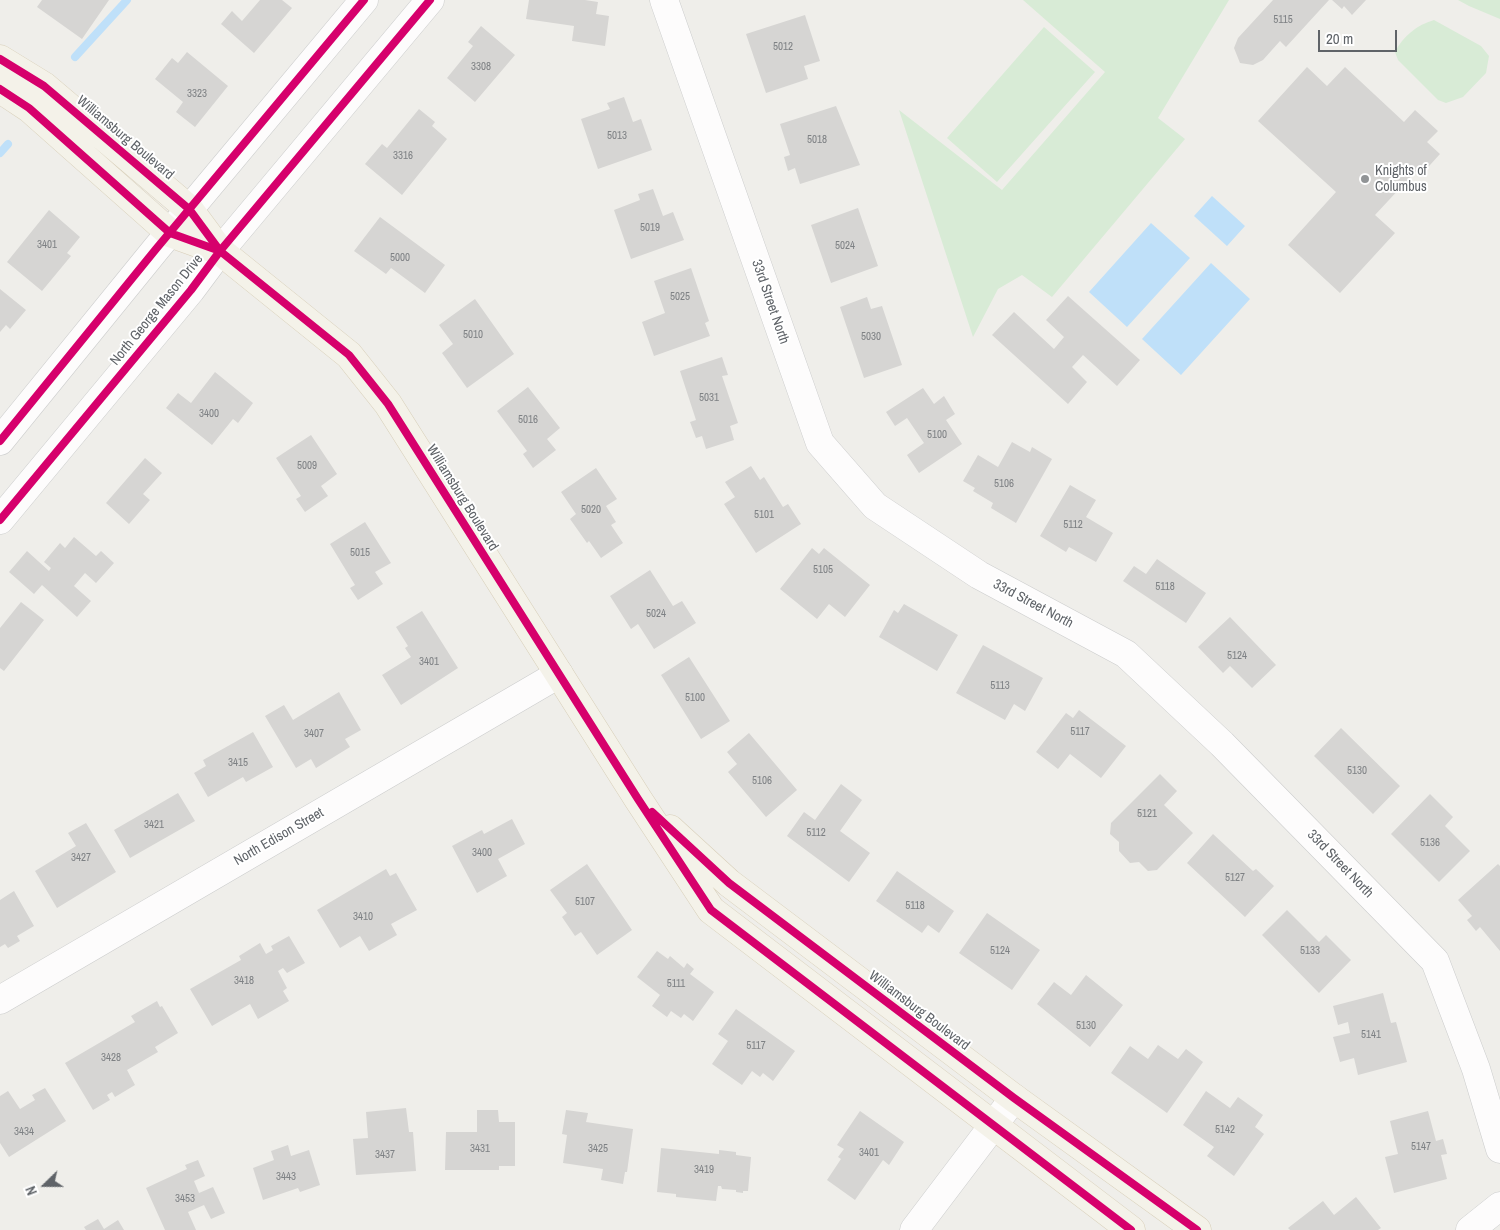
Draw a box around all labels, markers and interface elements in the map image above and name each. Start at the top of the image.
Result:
house number: 5115 [1273,13,1293,27]
scale bar [1320,20,1399,52]
text: 20 m [1326,28,1353,49]
house number: 5012 [773,40,793,54]
house number: 3308 [471,60,491,74]
house number: 3323 [187,87,207,101]
street label: Williamsburg Boulevard [73,92,177,184]
house number: 5013 [607,129,627,143]
house number: 5018 [807,133,827,147]
house number: 3316 [393,149,413,163]
place label: Knights of Columbus [1375,163,1427,196]
marker: Knights of Columbus [1359,173,1371,185]
house number: 5019 [640,221,660,235]
house number: 3401 [37,238,57,252]
house number: 5024 [835,239,855,253]
street label: North George Mason Drive [107,251,207,369]
house number: 5000 [390,251,410,265]
street label: 33rd Street North [748,258,792,346]
house number: 5025 [670,290,690,304]
house number: 5010 [463,328,483,342]
house number: 5030 [861,330,881,344]
house number: 5031 [699,391,719,405]
house number: 3400 [199,407,219,421]
house number: 5016 [518,413,538,427]
house number: 5100 [927,428,947,442]
street label: Williamsburg Boulevard [423,442,501,554]
house number: 5009 [297,459,317,473]
house number: 5106 [994,477,1014,491]
house number: 5020 [581,503,601,517]
house number: 5101 [754,508,774,522]
house number: 5112 [1063,518,1083,532]
house number: 5015 [350,546,370,560]
house number: 5105 [813,563,833,577]
street label: 33rd Street North [990,576,1076,632]
house number: 5118 [1155,580,1175,594]
house number: 5024 [646,607,666,621]
house number: 5124 [1227,649,1247,663]
house number: 3401 [419,655,439,669]
house number: 5113 [990,679,1010,693]
house number: 5100 [685,691,705,705]
house number: 5117 [1070,725,1090,739]
house number: 3407 [304,727,324,741]
house number: 3415 [228,756,248,770]
house number: 5130 [1347,764,1367,778]
house number: 5106 [752,774,772,788]
street label: North Edison Street [231,805,327,869]
house number: 5121 [1137,807,1157,821]
house number: 3421 [144,818,164,832]
house number: 5112 [806,826,826,840]
street label: 33rd Street North [1303,826,1377,902]
house number: 5136 [1420,836,1440,850]
house number: 3400 [472,846,492,860]
house number: 3427 [71,851,91,865]
house number: 5127 [1225,871,1245,885]
house number: 5107 [575,895,595,909]
house number: 5118 [905,899,925,913]
house number: 3410 [353,910,373,924]
house number: 5124 [990,944,1010,958]
house number: 5133 [1300,944,1320,958]
street label: Williamsburg Boulevard [865,968,973,1054]
house number: 3418 [234,974,254,988]
house number: 5111 [667,977,685,991]
house number: 5130 [1076,1019,1096,1033]
house number: 5141 [1361,1028,1381,1042]
house number: 5117 [746,1039,766,1053]
house number: 3428 [101,1051,121,1065]
house number: 5142 [1215,1123,1235,1137]
house number: 3434 [14,1125,34,1139]
house number: 5147 [1411,1140,1431,1154]
house number: 3431 [470,1142,490,1156]
house number: 3425 [588,1142,608,1156]
house number: 3401 [859,1146,879,1160]
house number: 3437 [375,1148,395,1162]
north arrow [20,1160,70,1210]
house number: 3419 [694,1163,714,1177]
house number: 3443 [276,1170,296,1184]
text: N [21,1183,41,1198]
house number: 3453 [175,1192,195,1206]

